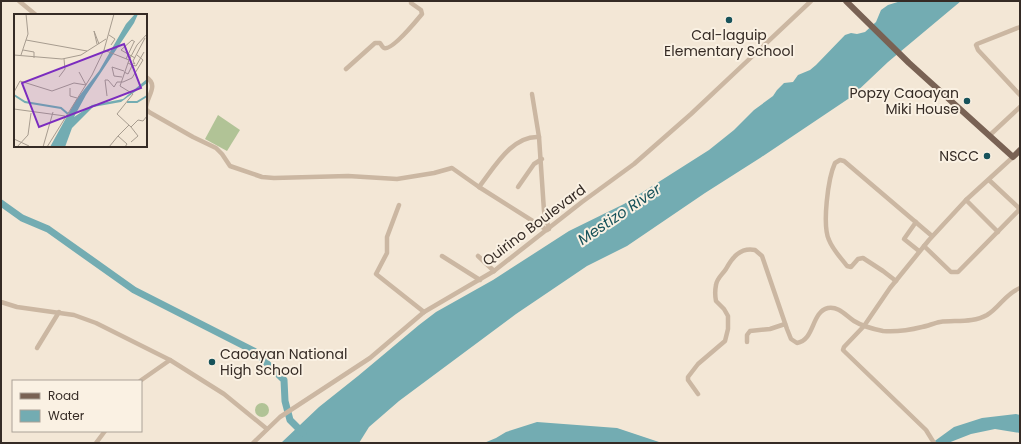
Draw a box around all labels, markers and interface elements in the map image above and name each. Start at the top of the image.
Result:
inset map [14,14,147,147]
marker: Cal-laguip Elementary School [724,15,734,25]
place label: Cal-laguip Elementary School [664,25,794,61]
place label: Popzy Caoayan Miki House [849,83,959,119]
marker: Popzy Caoayan Miki House [962,96,972,106]
place label: NSCC [939,146,979,166]
marker: NSCC [982,151,992,161]
water label: Mestizo River [573,178,665,250]
street label: Quirino Boulevard [478,180,590,270]
place label: Caoayan National High School [220,344,347,380]
marker: Caoayan National High School [207,357,217,367]
legend [12,380,142,432]
text: Road [48,387,79,404]
text: Water [48,407,85,424]

